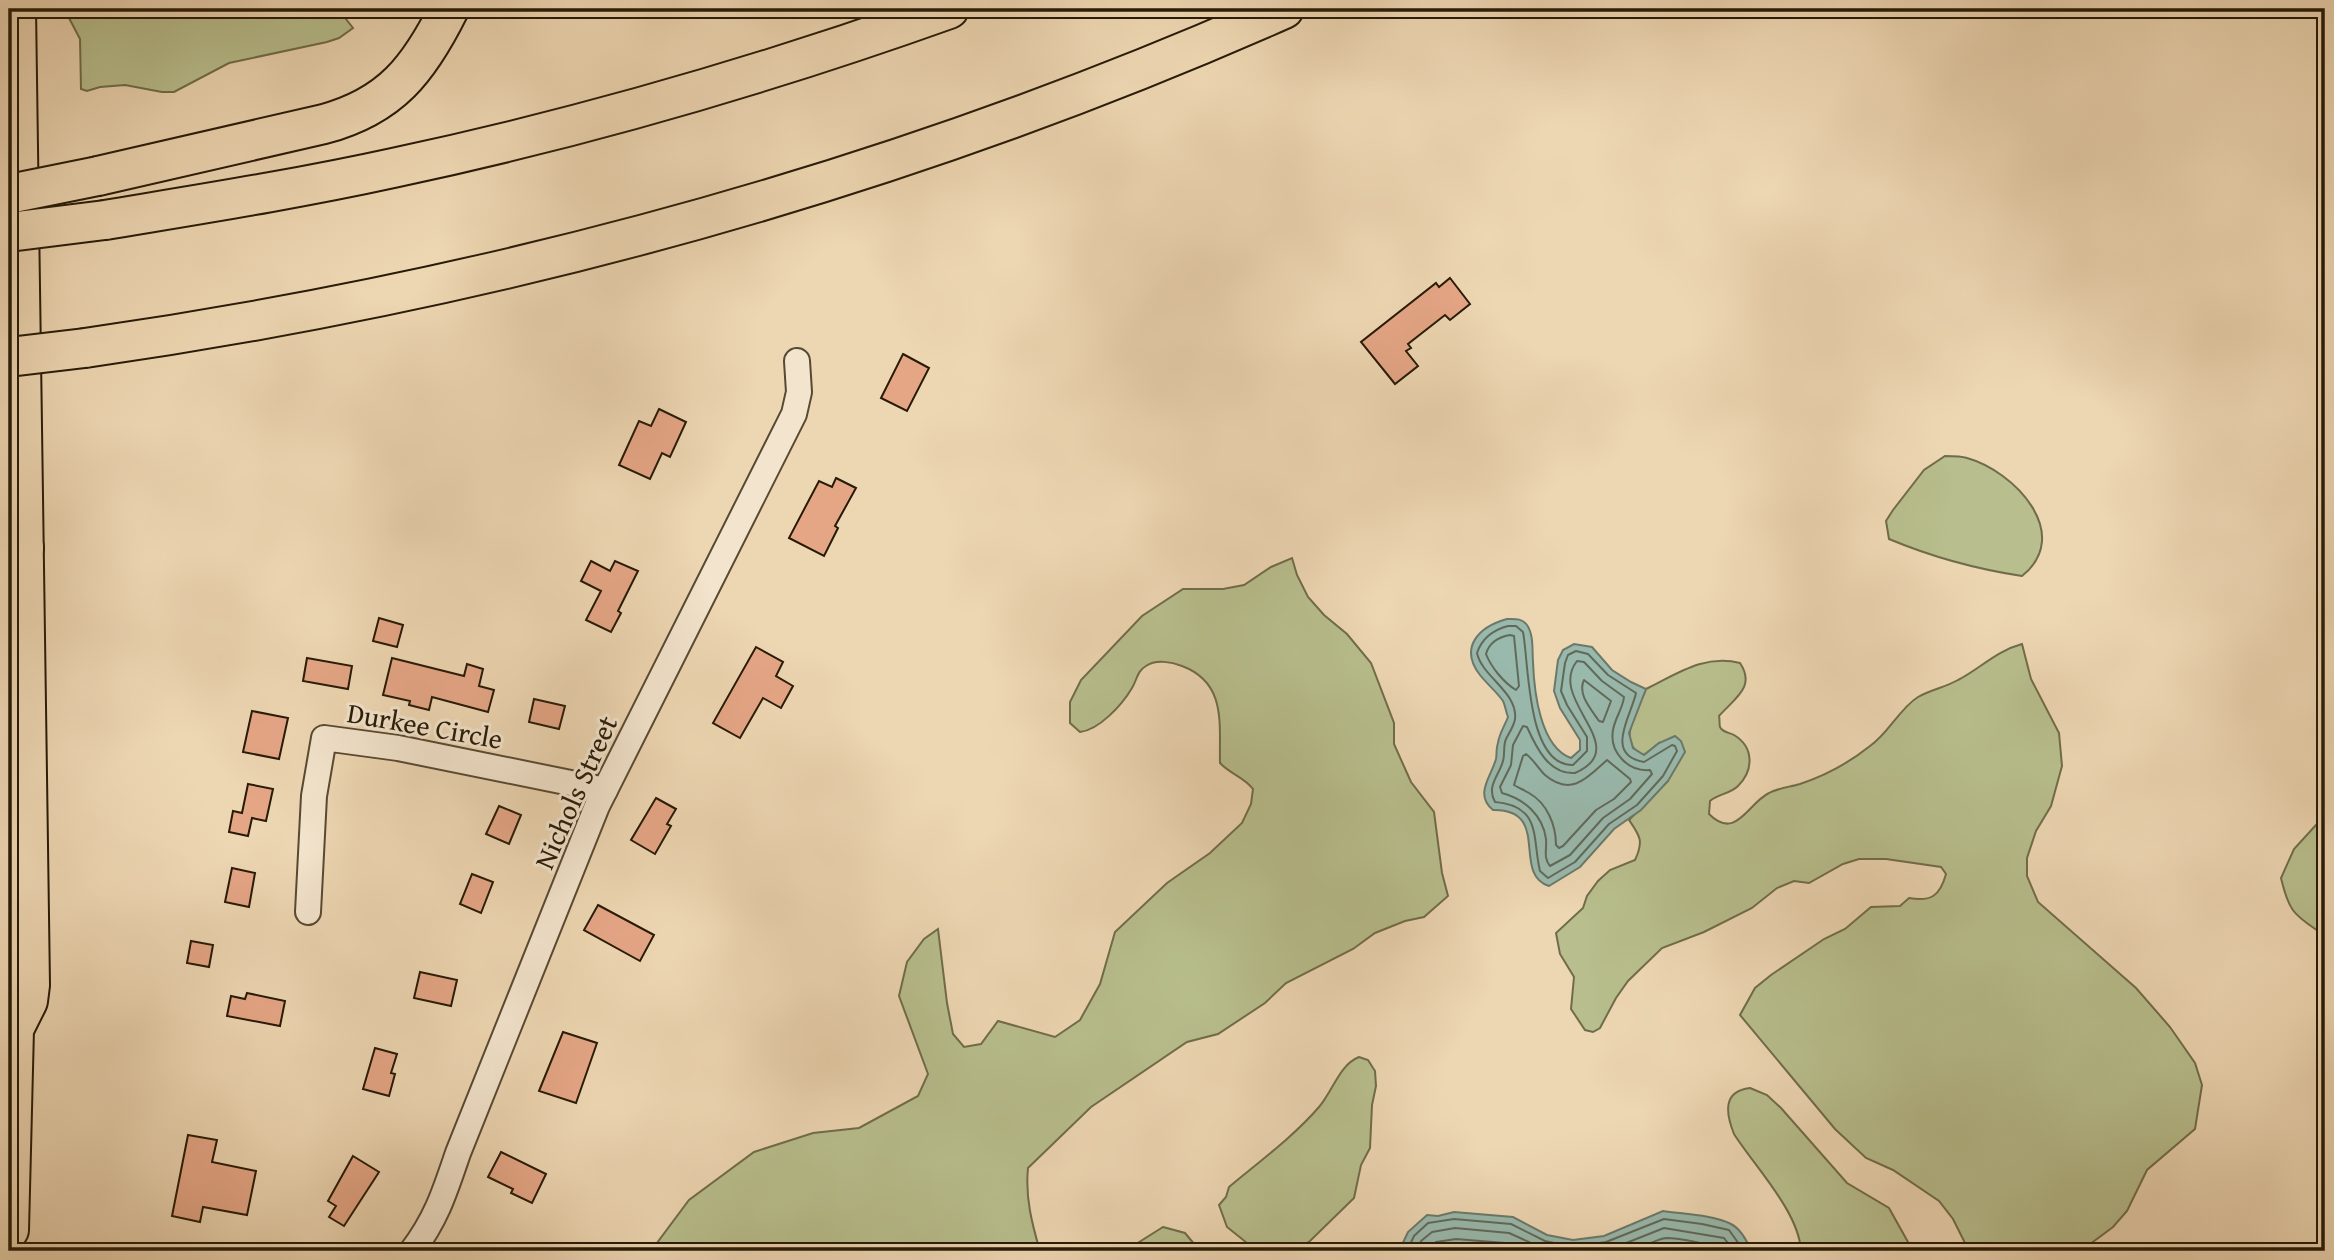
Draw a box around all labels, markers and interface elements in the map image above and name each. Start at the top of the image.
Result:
street label: Durkee Circle [344,691,506,759]
street label: Nichols Street [523,709,627,875]

